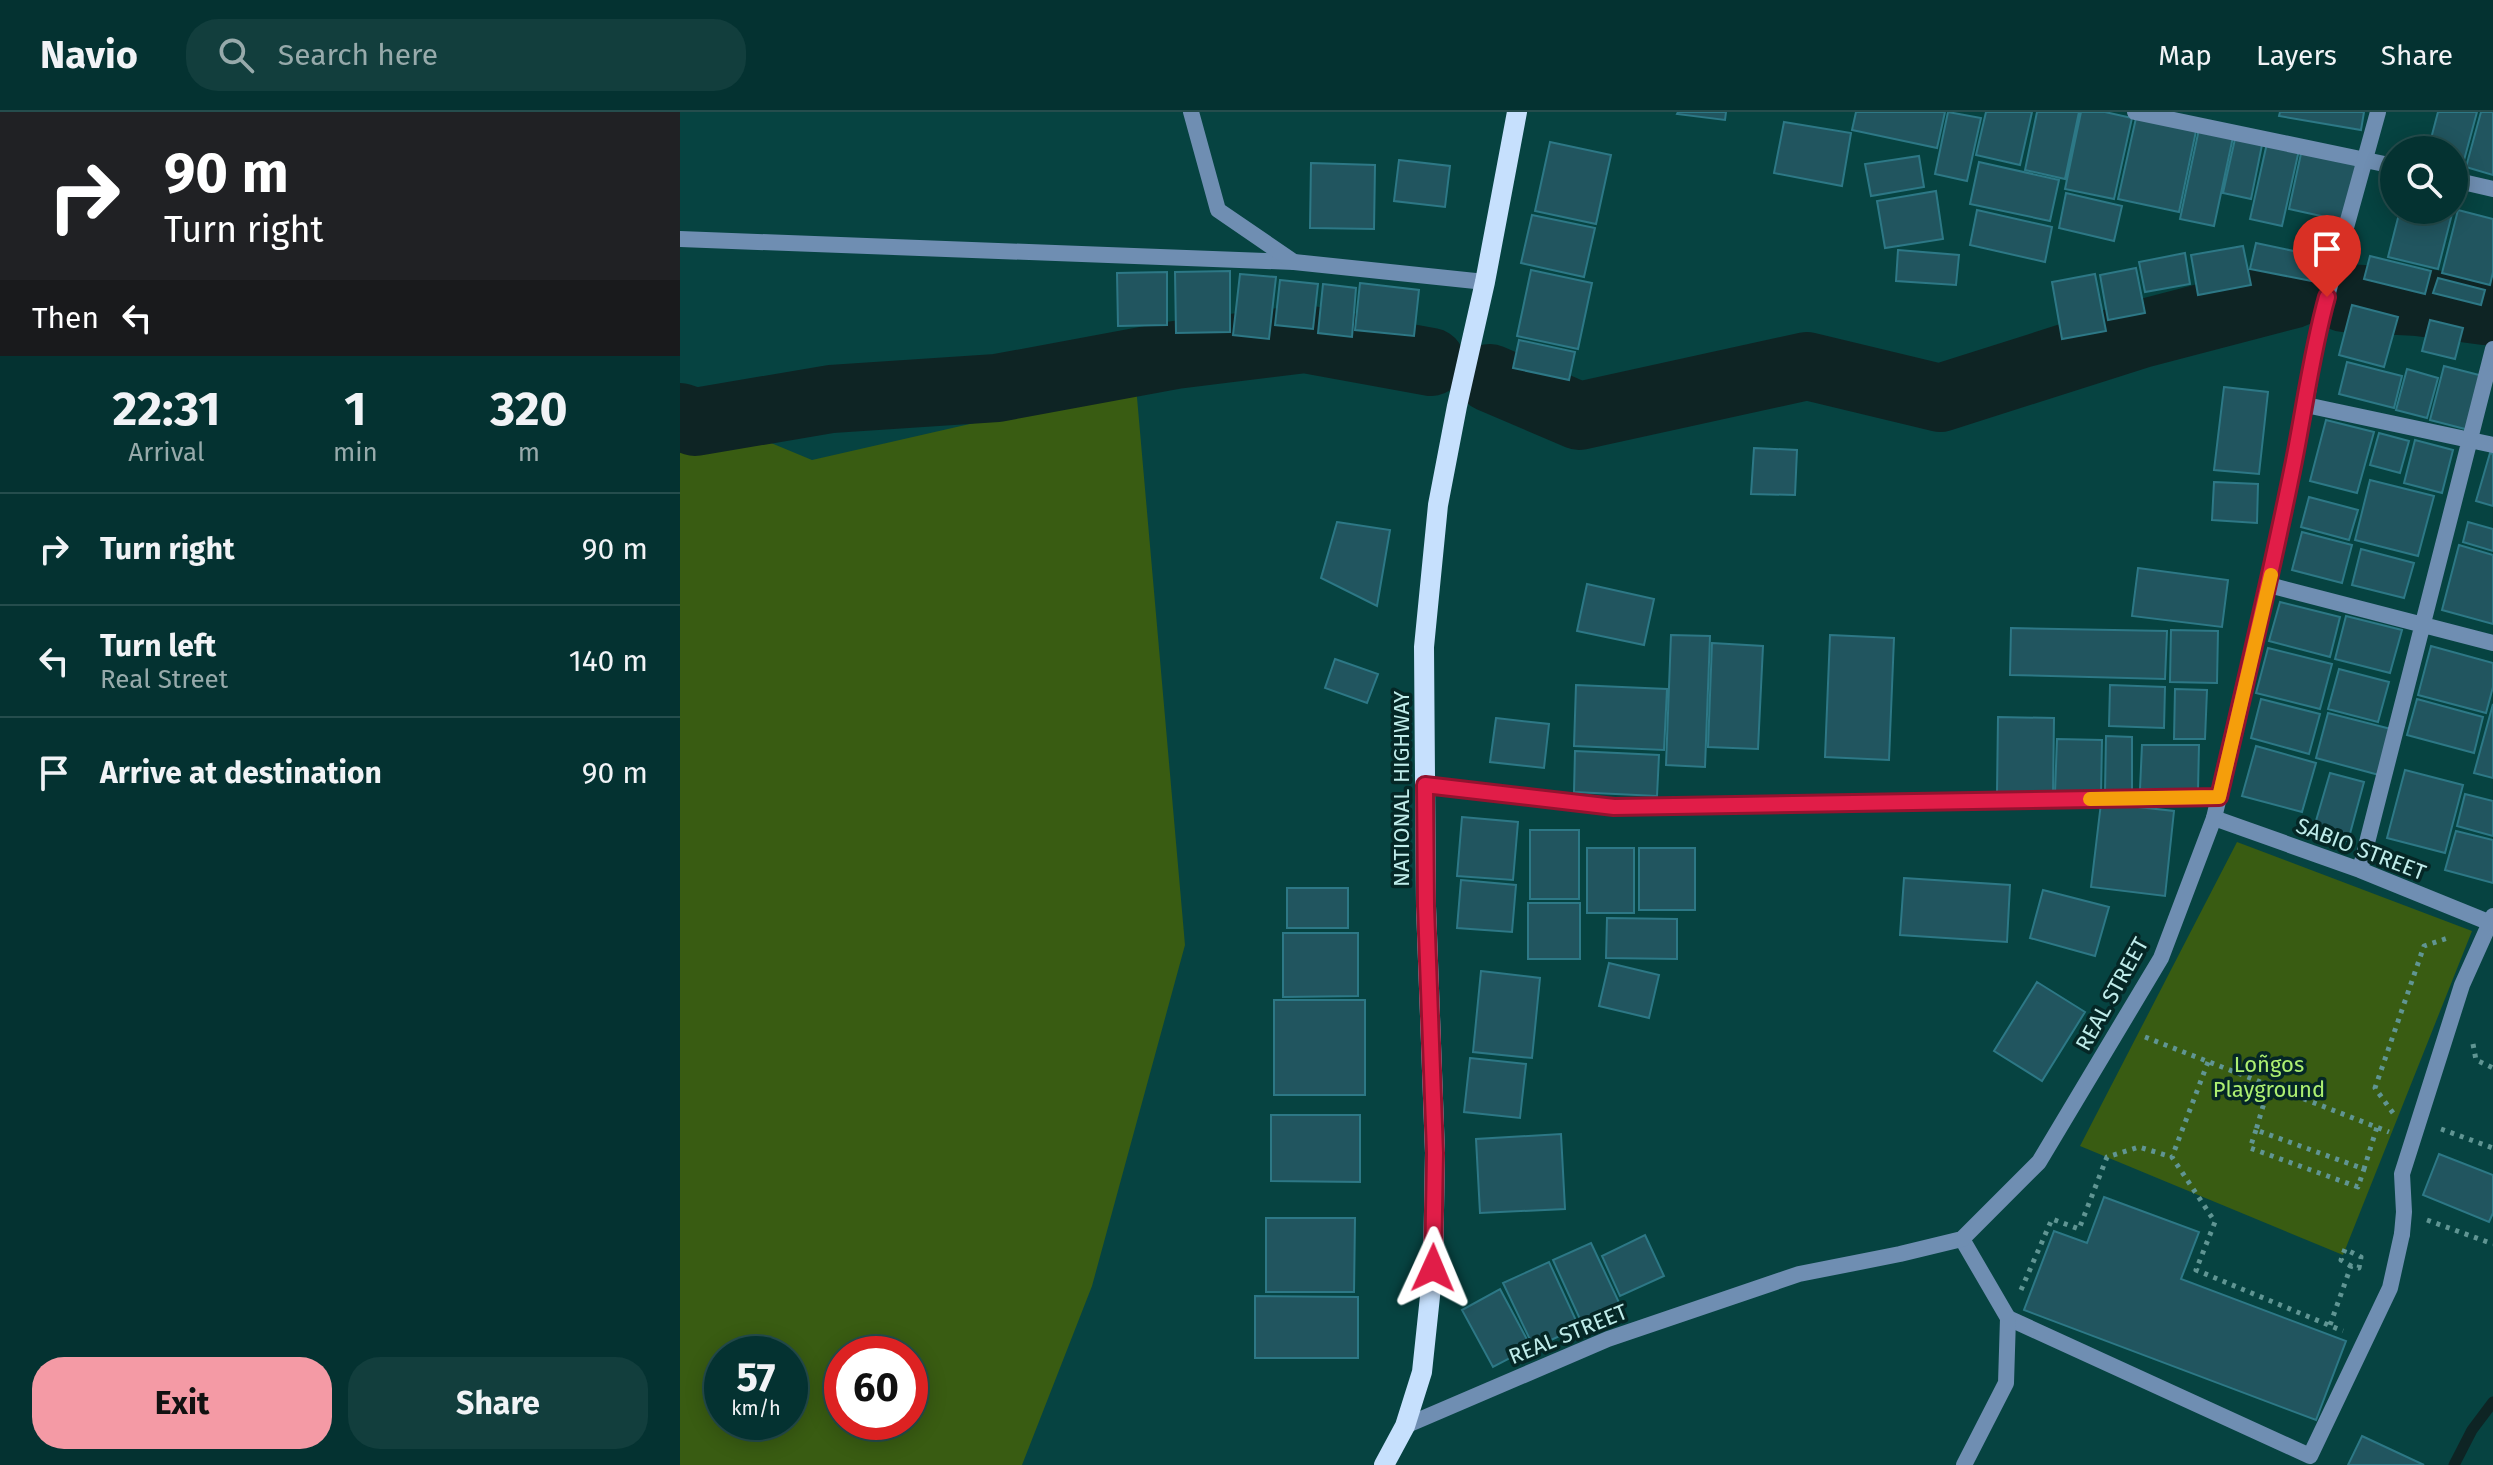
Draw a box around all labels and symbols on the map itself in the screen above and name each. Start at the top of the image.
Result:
pin [2293,215,2361,297]
street label: NATIONAL HIGHWAY [1388,691,1415,887]
street label: SABIO STREET [2292,812,2430,886]
street label: REAL STREET [2070,932,2155,1055]
park label: Loñgos Playground [2213,1051,2325,1103]
position arrow [1391,1226,1475,1310]
street label: REAL STREET [1505,1298,1632,1370]
speed limit sign: 60 [824,1336,928,1440]

